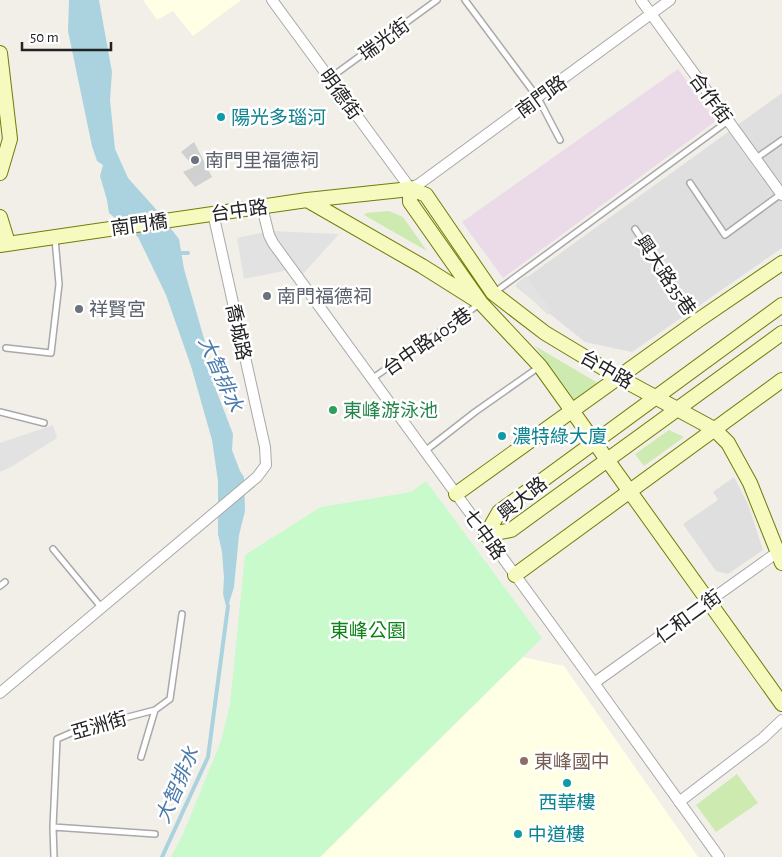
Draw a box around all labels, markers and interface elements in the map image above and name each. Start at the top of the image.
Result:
street label: 瑞光街 [356,15,414,65]
scale bar [22,20,111,52]
text: 50 m [30,30,59,45]
street label: 明德街 [315,66,365,124]
street label: 合作街 [685,69,736,128]
street label: 南門路 [513,72,571,122]
place label: 陽光多瑙河 [231,108,326,128]
marker: 陽光多瑙河 [215,111,227,123]
place label: 南門里福德祠 [205,151,319,171]
marker: 南門里福德祠 [189,154,201,166]
street label: 台中路 [209,196,269,225]
street label: 南門橋 [110,211,169,239]
street label: 興大路35巷 [631,231,700,319]
place label: 南門福德祠 [277,287,372,307]
marker: 南門福德祠 [261,290,273,302]
place label: 祥賢宮 [89,299,146,320]
street label: 喬城路 [222,302,254,362]
marker: 祥賢宮 [73,303,85,315]
street label: 台中路405巷 [379,303,476,380]
water label: 大智排水 [195,333,247,416]
street label: 台中路 [577,346,637,393]
place label: 東峰游泳池 [343,401,438,421]
marker: 東峰游泳池 [327,404,339,416]
place label: 濃特綠大廈 [512,426,607,447]
marker: 濃特綠大廈 [496,430,508,442]
street label: 興大路 [494,473,551,524]
street label: 七中路 [459,506,509,564]
street label: 仁和二街 [652,586,725,647]
park label: 東峰公園 [330,621,406,641]
street label: 亞洲街 [69,708,129,743]
water label: 大智排水 [152,743,203,826]
place label: 東峰國中 [534,752,610,772]
marker: 東峰國中 [518,755,530,767]
marker: 西華樓 [561,777,573,789]
place label: 西華樓 [538,792,596,813]
place label: 中道樓 [528,824,585,845]
marker: 中道樓 [512,828,524,840]

